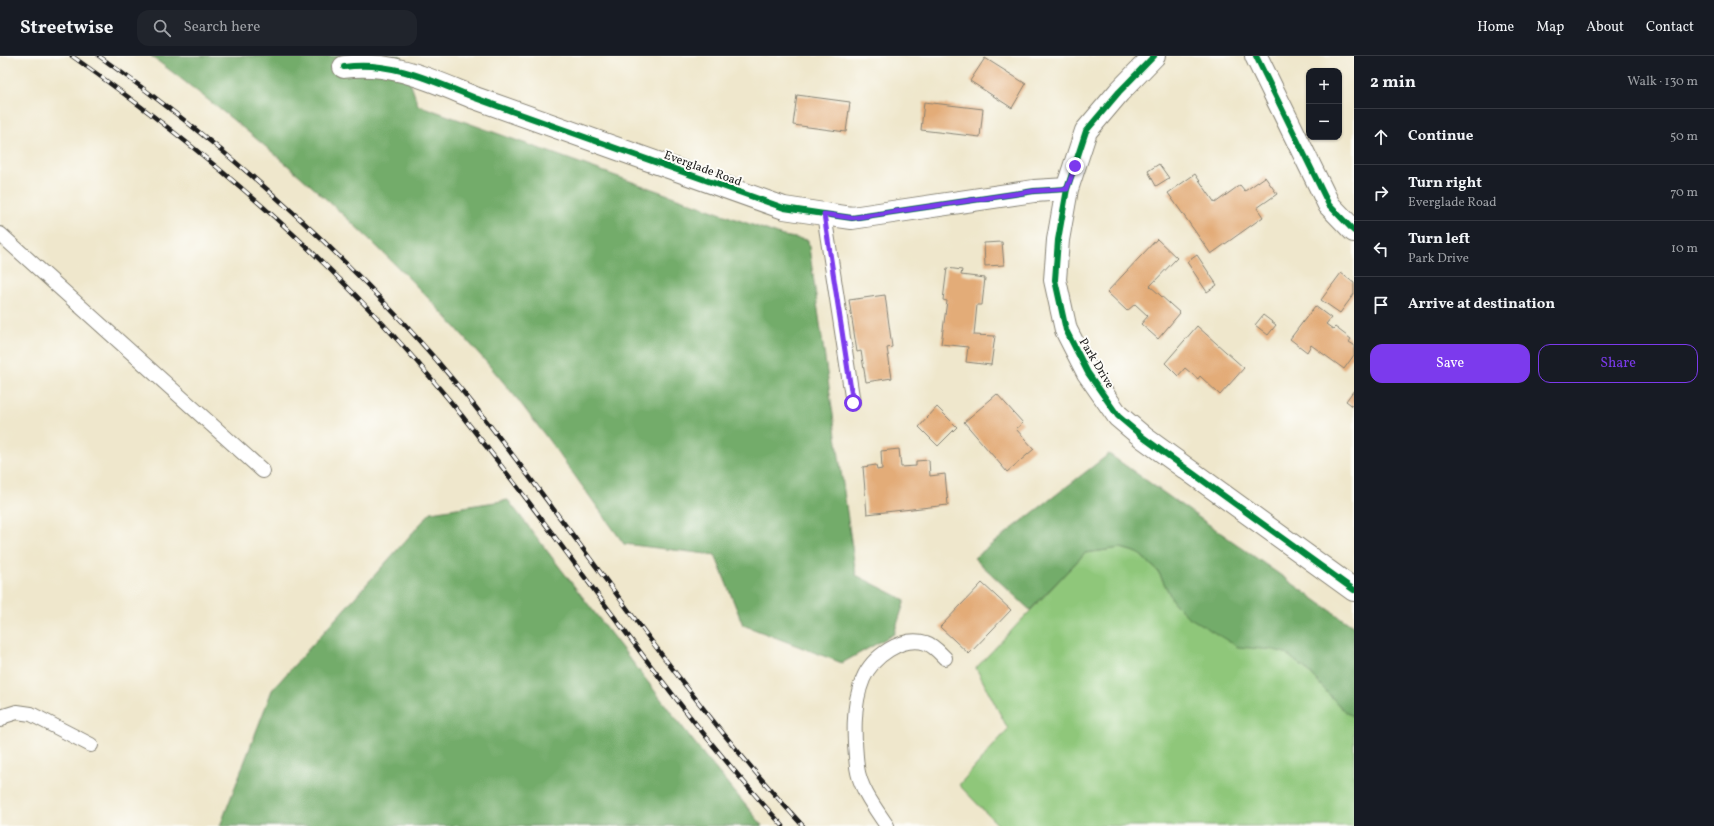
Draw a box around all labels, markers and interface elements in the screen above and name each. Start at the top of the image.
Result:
search box [137,10,417,46]
text: Streetwise [20,15,113,41]
icon: search [151,17,173,39]
text: Search here [183,17,260,38]
text: Home [1477,18,1514,37]
text: Map [1536,18,1564,37]
text: About [1586,18,1624,37]
text: Contact [1646,18,1694,37]
map controls [1306,68,1342,140]
button: + [1306,68,1342,104]
text: 2 min [1370,71,1416,94]
text: Walk · 130 m [1627,73,1698,91]
button: − [1306,104,1342,140]
icon: ahead [1370,126,1392,148]
text: Continue [1408,126,1473,147]
text: 50 m [1670,128,1698,146]
street label: Everglade Road [661,147,744,191]
route end [1066,157,1084,175]
text: Turn right [1408,173,1482,194]
icon: right [1370,182,1392,204]
text: 70 m [1670,184,1698,202]
text: Everglade Road [1408,194,1497,212]
text: Turn left [1408,229,1470,250]
icon: left [1370,238,1392,260]
text: 10 m [1671,240,1698,258]
text: Park Drive [1408,250,1469,268]
icon: arrive [1370,294,1392,316]
text: Arrive at destination [1408,294,1555,315]
street label: Park Drive [1075,335,1118,392]
button: Save [1370,344,1530,383]
button: Share [1538,344,1698,383]
route start [844,394,862,412]

